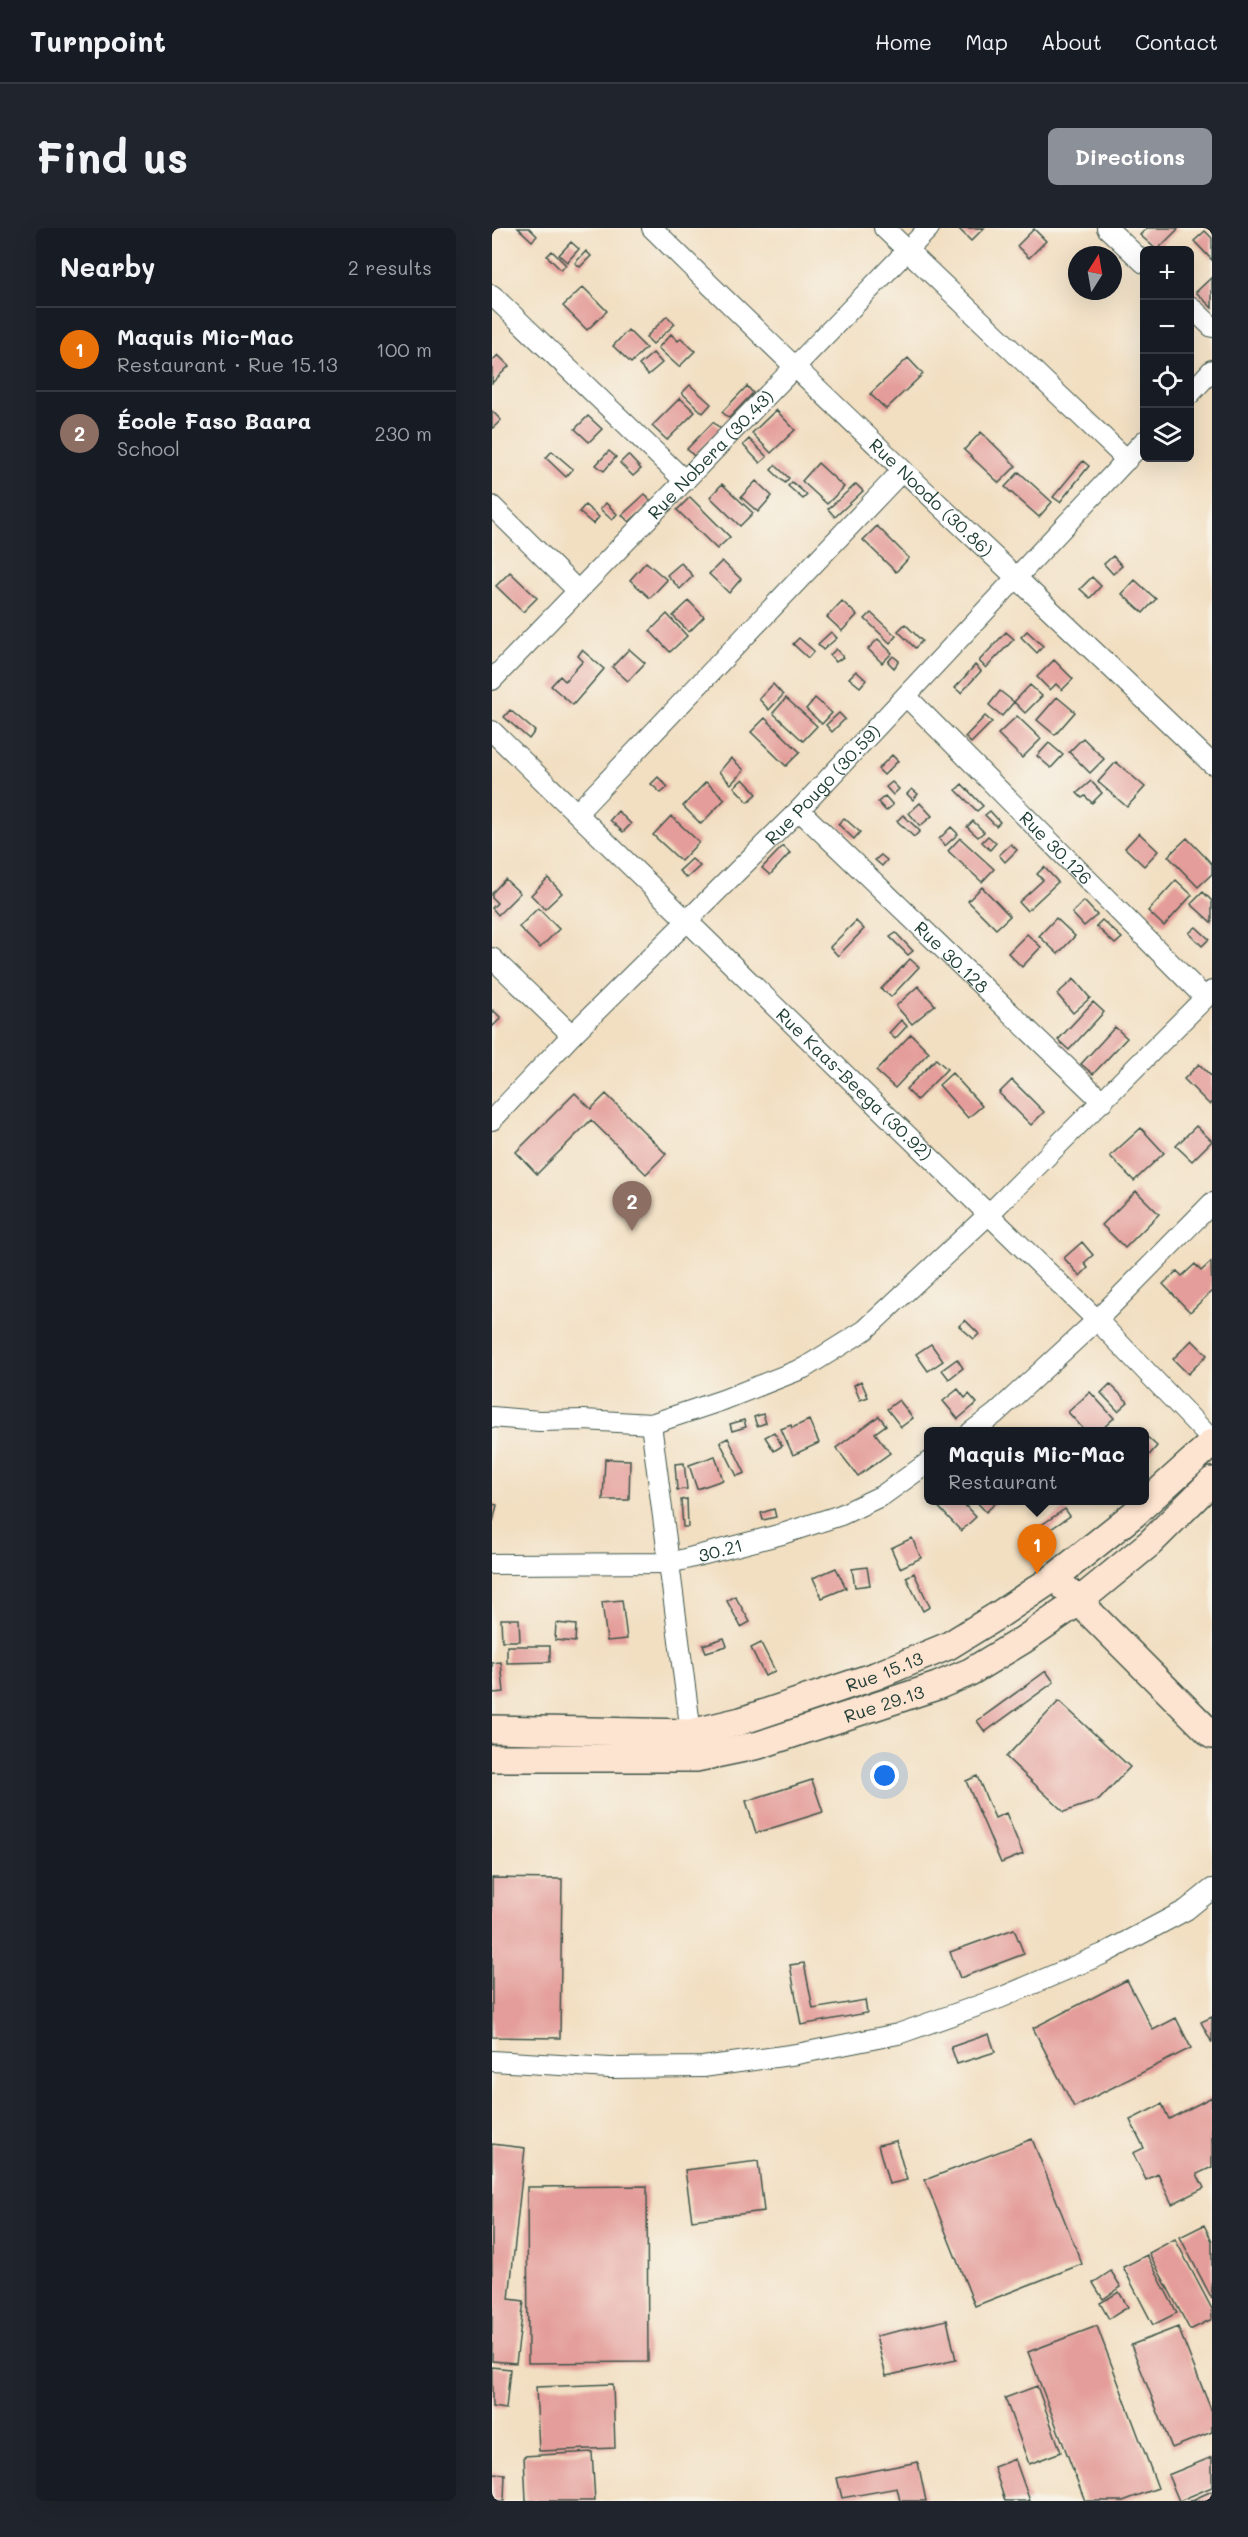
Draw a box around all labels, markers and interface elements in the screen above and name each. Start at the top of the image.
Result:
text: Turnpoint [30,23,166,59]
text: Home [875,28,932,55]
text: Map [965,28,1008,55]
text: About [1041,28,1102,55]
text: Contact [1135,28,1218,55]
button: Directions [1048,128,1212,185]
text: Find us [36,129,188,184]
north arrow [1068,246,1122,300]
map controls [1140,246,1194,462]
button: + [1140,246,1194,300]
text: Nearby [60,250,155,284]
text: 2 results [348,254,432,280]
button: − [1140,300,1194,354]
text: Maquis Mic-Mac [117,322,294,351]
text: 1 [75,336,84,362]
text: 100 m [376,336,432,362]
text: Restaurant · Rue 15.13 [117,351,338,377]
button: locate [1140,354,1194,408]
street label: Rue Nobera (30.43) [642,384,778,524]
text: École Faso Baara [117,406,311,435]
button: layers [1140,408,1194,462]
text: 2 [74,420,85,446]
text: 230 m [374,420,432,446]
street label: Rue Noodo (30.86) [864,433,998,562]
text: School [117,435,180,461]
street label: Rue Pougo (30.59) [759,719,885,849]
street label: Rue 30.126 [1014,806,1098,890]
street label: Rue 30.128 [910,916,994,998]
street label: Rue Kaas-Beega (30.92) [771,1003,938,1165]
pin: 2 [612,1182,652,1231]
popup [924,1427,1149,1505]
text: Maquis Mic-Mac [948,1439,1125,1468]
text: Restaurant [948,1468,1058,1494]
pin: 1 [1018,1524,1056,1574]
street label: 30.21 [696,1533,745,1567]
street label: Rue 15.13 [843,1646,926,1697]
street label: Rue 29.13 [841,1679,927,1728]
your location [870,1761,899,1790]

